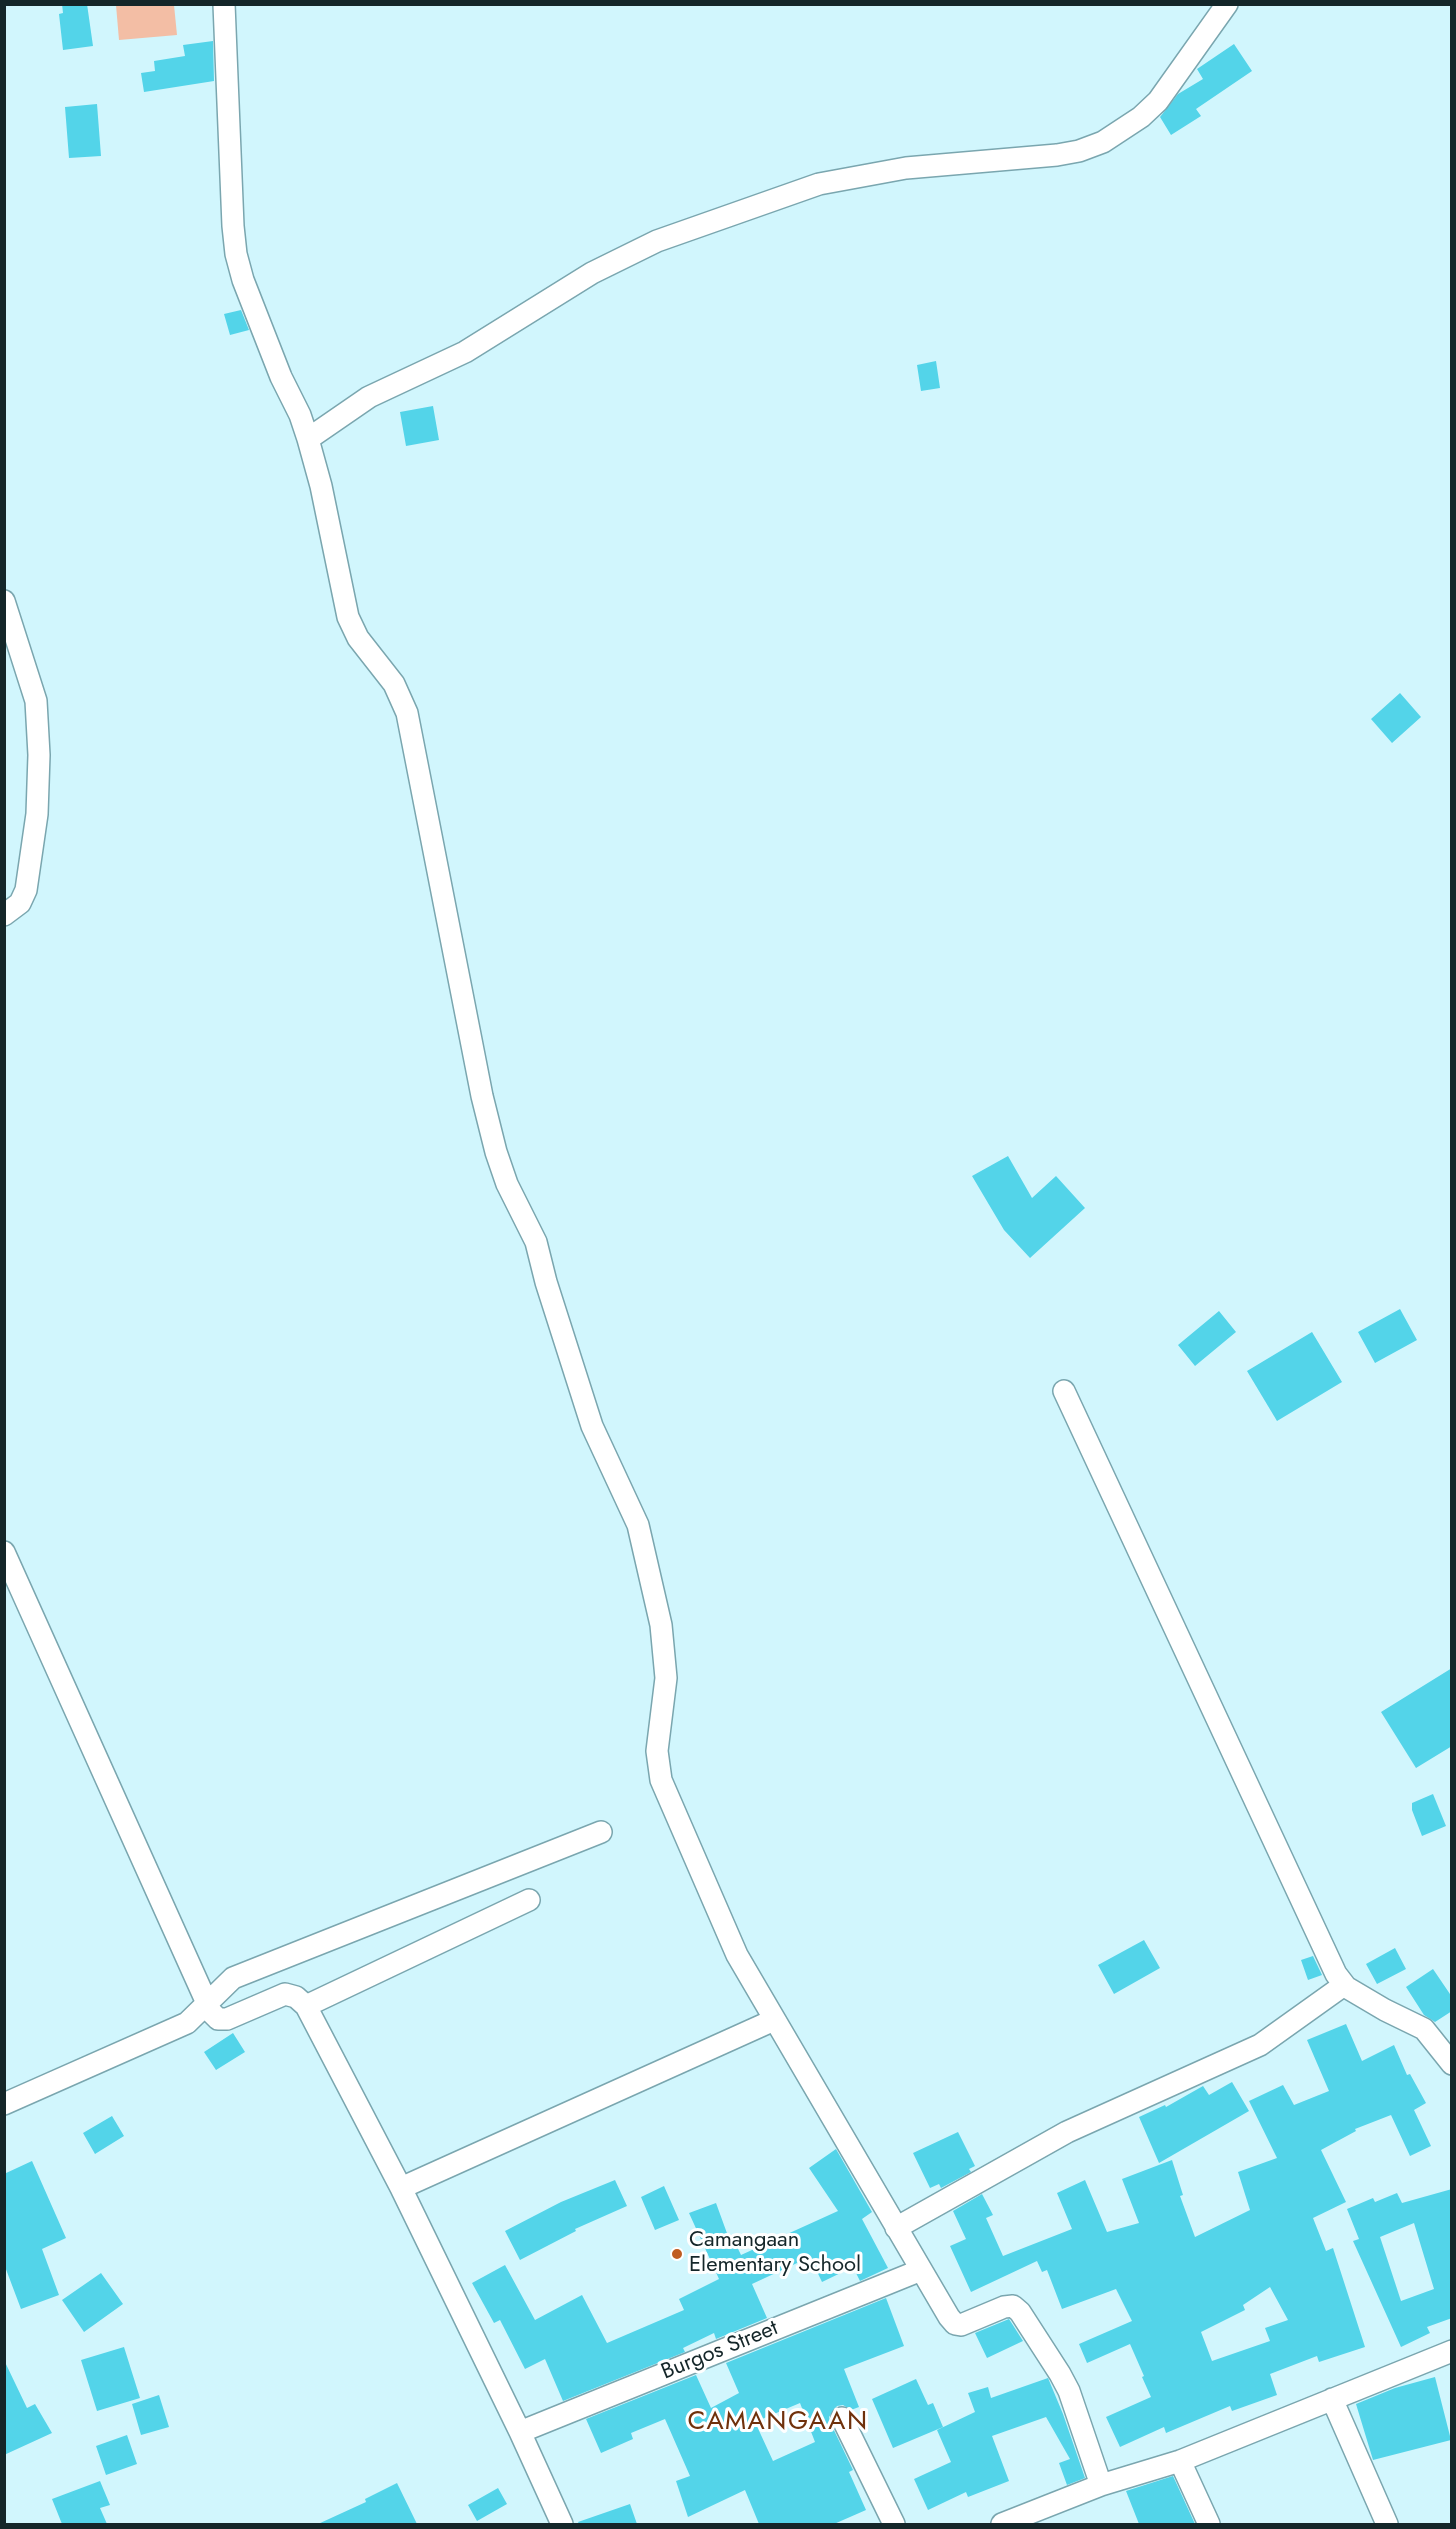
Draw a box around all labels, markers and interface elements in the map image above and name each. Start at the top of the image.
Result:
place label: Camangaan Elementary School [689,2228,861,2280]
marker: Camangaan Elementary School [670,2247,684,2261]
street label: Burgos Street [658,2316,782,2386]
district label: CAMANGAAN [687,2407,869,2439]

